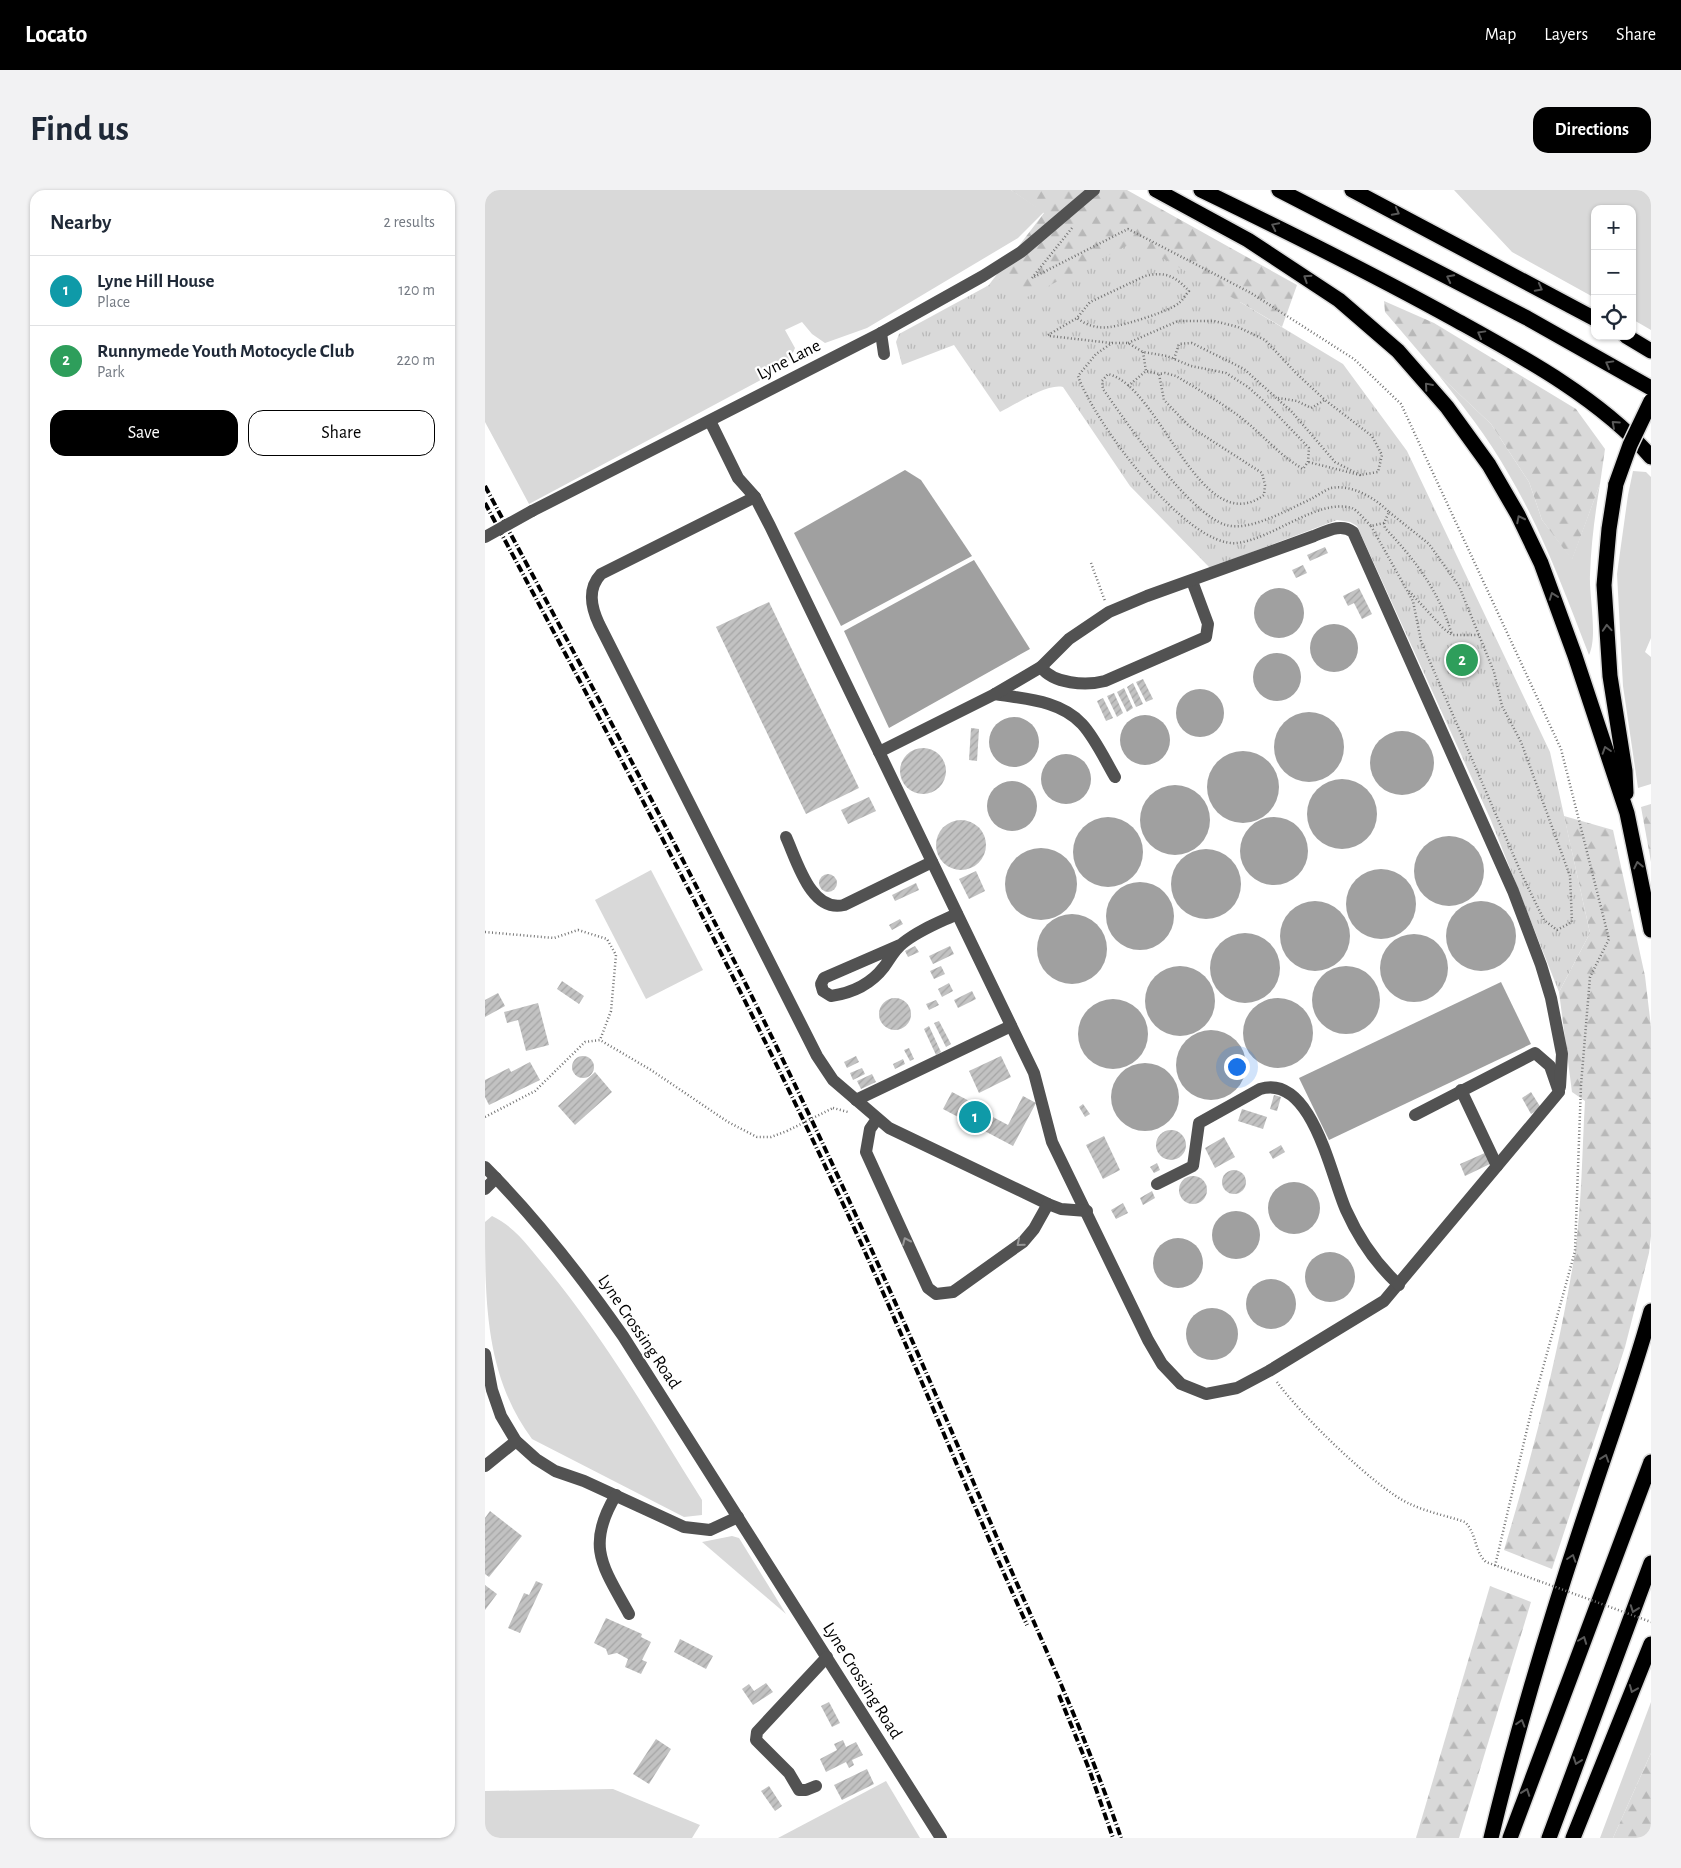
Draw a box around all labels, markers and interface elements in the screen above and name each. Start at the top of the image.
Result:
text: Locato [25,23,87,47]
text: Map [1485,26,1516,44]
text: Layers [1544,26,1588,44]
text: Share [1616,26,1656,44]
button: Directions [1533,107,1651,153]
text: Find us [30,112,129,147]
map controls [1591,205,1636,340]
button: + [1591,205,1636,250]
one-way arrow [1390,206,1399,216]
text: Nearby [50,212,111,233]
text: 2 results [383,214,435,230]
one-way arrow [1271,222,1280,232]
button: − [1591,250,1636,295]
text: Lyne Hill House [97,272,215,291]
one-way arrow [1446,274,1455,284]
one-way arrow [1303,275,1312,285]
text: 1 [63,282,69,298]
text: 120 m [398,282,435,298]
one-way arrow [1534,282,1543,292]
text: Place [97,294,130,310]
button: locate [1591,295,1636,340]
one-way arrow [1477,330,1486,340]
street label: Lyne Lane [754,336,824,384]
text: Runnymede Youth Motocycle Club [97,342,354,361]
text: 2 [62,352,70,368]
text: 220 m [397,352,435,368]
one-way arrow [1605,360,1614,370]
text: Park [97,364,125,380]
one-way arrow [1425,382,1434,391]
button: Save [50,410,238,456]
button: Share [248,410,435,456]
one-way arrow [1612,421,1621,430]
one-way arrow [1516,516,1526,525]
one-way arrow [1549,592,1559,601]
one-way arrow [1602,623,1613,631]
pin: 2 [1446,641,1478,679]
one-way arrow [1602,746,1612,754]
one-way arrow [1633,861,1644,870]
your location [1224,1054,1250,1080]
pin: 1 [959,1098,991,1136]
one-way arrow [902,1237,912,1246]
one-way arrow [1017,1238,1026,1246]
street label: Lyne Crossing Road [594,1272,684,1392]
one-way arrow [1599,1454,1609,1463]
one-way arrow [1566,1555,1576,1563]
one-way arrow [1630,1604,1640,1613]
street label: Lyne Crossing Road [819,1620,905,1742]
one-way arrow [1577,1636,1587,1645]
one-way arrow [1628,1685,1638,1693]
one-way arrow [1516,1720,1526,1728]
one-way arrow [1573,1756,1584,1765]
one-way arrow [1520,1788,1530,1797]

